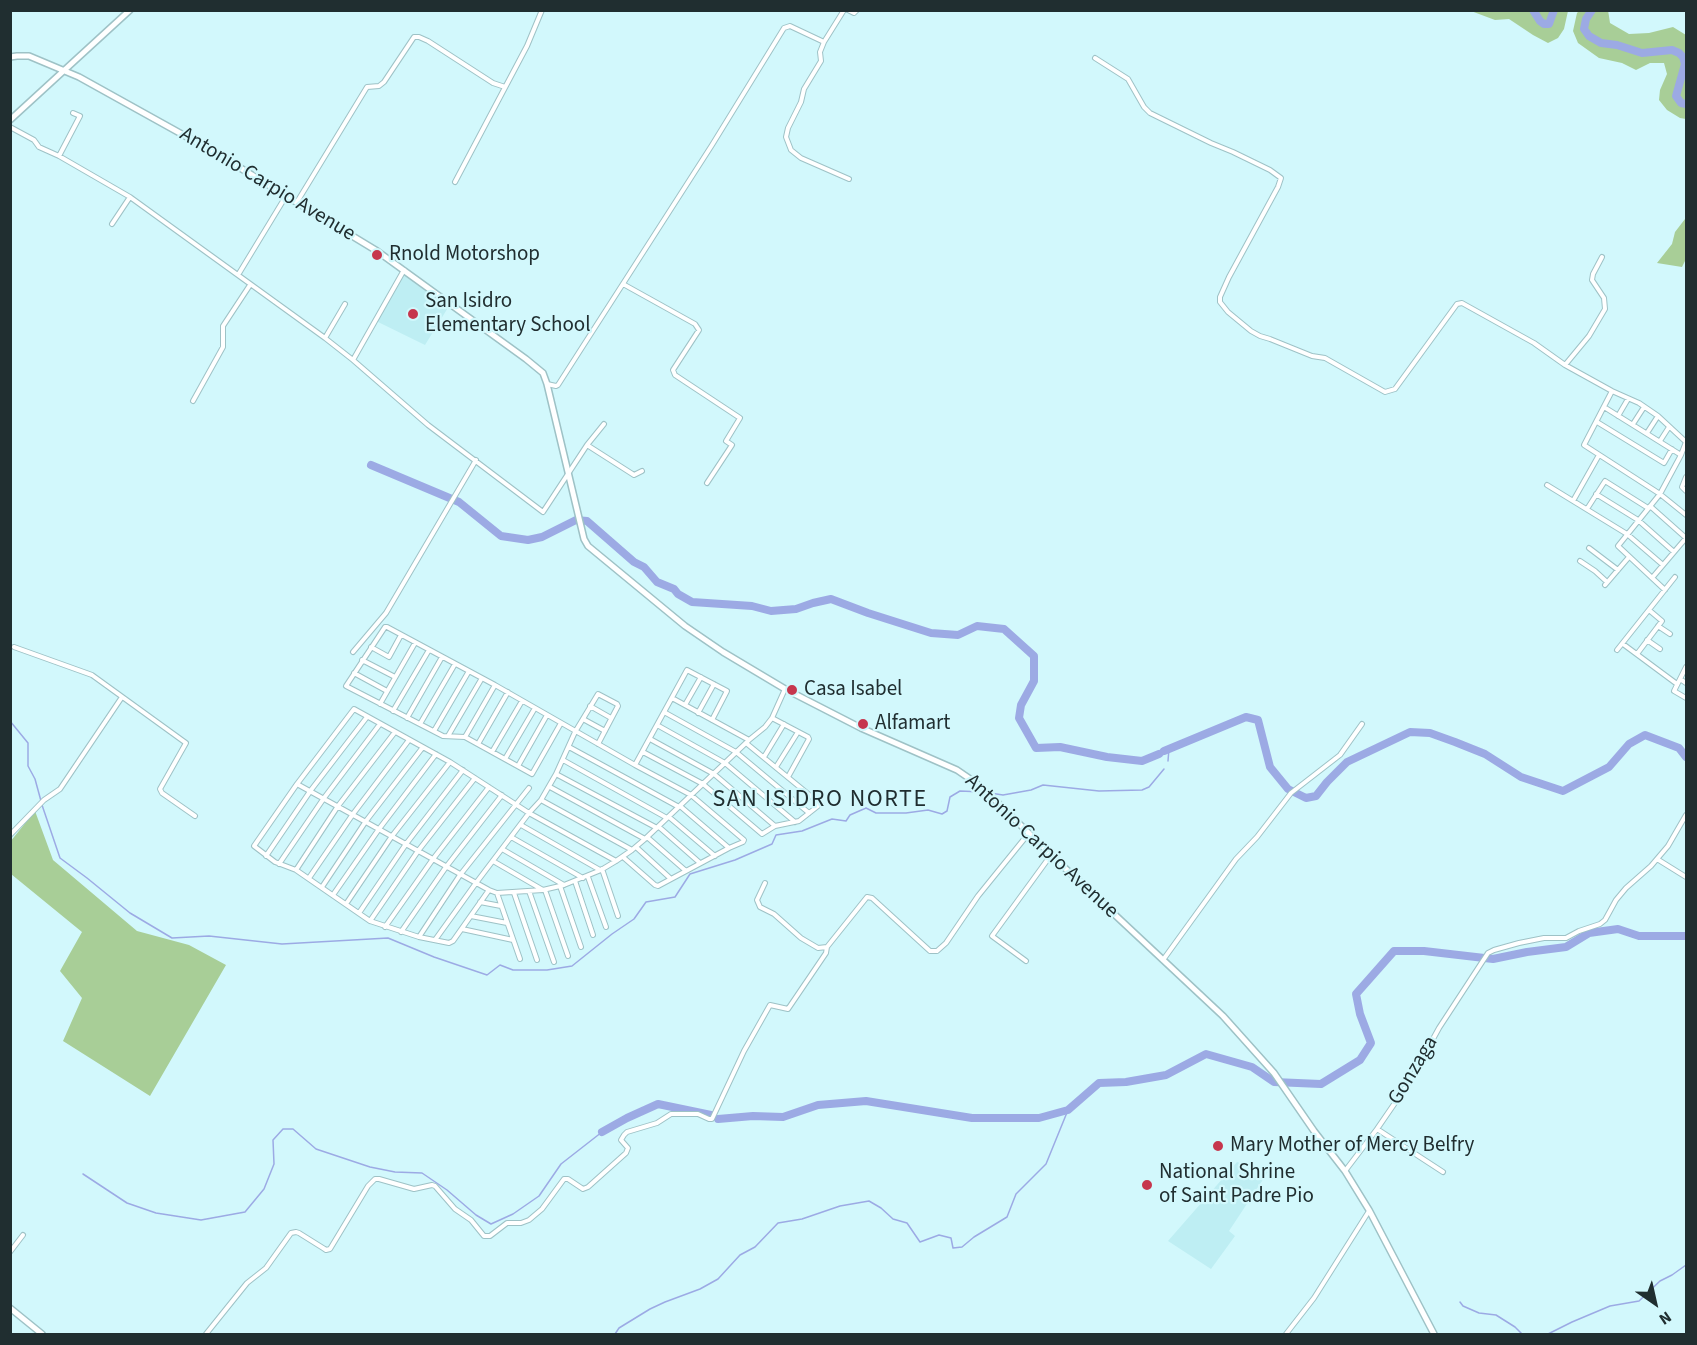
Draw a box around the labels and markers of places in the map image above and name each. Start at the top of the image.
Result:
place label: Rnold Motorshop [389,242,540,268]
marker: Rnold Motorshop [370,248,384,262]
place label: San Isidro Elementary School [425,289,591,339]
marker: San Isidro Elementary School [406,307,420,321]
place label: Casa Isabel [804,677,902,703]
marker: Casa Isabel [785,683,799,697]
place label: Alfamart [875,711,950,737]
marker: Alfamart [856,717,870,731]
place label: Mary Mother of Mercy Belfry [1230,1133,1474,1159]
marker: Mary Mother of Mercy Belfry [1211,1139,1225,1153]
place label: National Shrine of Saint Padre Pio [1159,1160,1314,1210]
marker: National Shrine of Saint Padre Pio [1140,1178,1154,1192]

